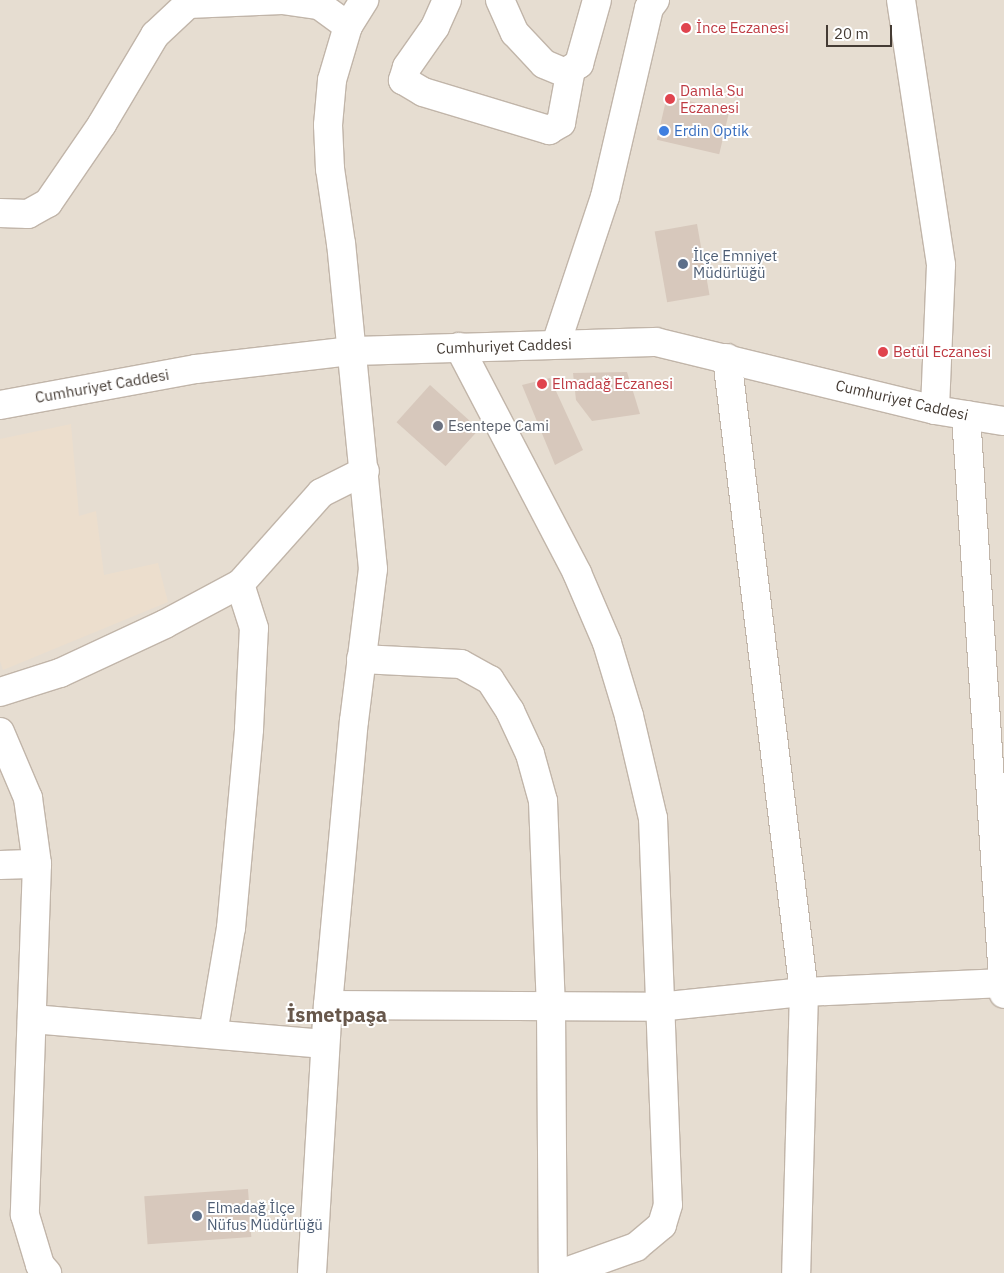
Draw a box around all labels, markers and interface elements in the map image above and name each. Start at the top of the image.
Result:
scale bar [829,15,895,47]
place label: İnce Eczanesi [696,19,789,37]
marker: İnce Eczanesi [680,22,692,34]
text: 20 m [834,24,869,43]
place label: Damla Su Eczanesi [680,81,744,116]
marker: Damla Su Eczanesi [664,93,676,105]
place label: Erdin Optik [674,122,749,140]
marker: Erdin Optik [658,125,670,137]
place label: İlçe Emniyet Müdürlüğü [693,246,777,281]
marker: İlçe Emniyet Müdürlüğü [677,258,689,270]
street label: Cumhuriyet Caddesi [436,335,572,357]
place label: Betül Eczanesi [893,343,991,361]
marker: Betül Eczanesi [877,346,889,358]
street label: Cumhuriyet Caddesi [34,365,170,407]
place label: Elmadağ Eczanesi [552,375,673,393]
street label: Cumhuriyet Caddesi [834,376,970,424]
marker: Elmadağ Eczanesi [536,378,548,390]
place label: Esentepe Cami [448,417,549,435]
marker: Esentepe Cami [432,420,444,432]
district label: İsmetpaşa [287,1002,387,1026]
place label: Elmadağ İlçe Nüfus Müdürlüğü [207,1198,323,1233]
marker: Elmadağ İlçe Nüfus Müdürlüğü [191,1210,203,1222]

